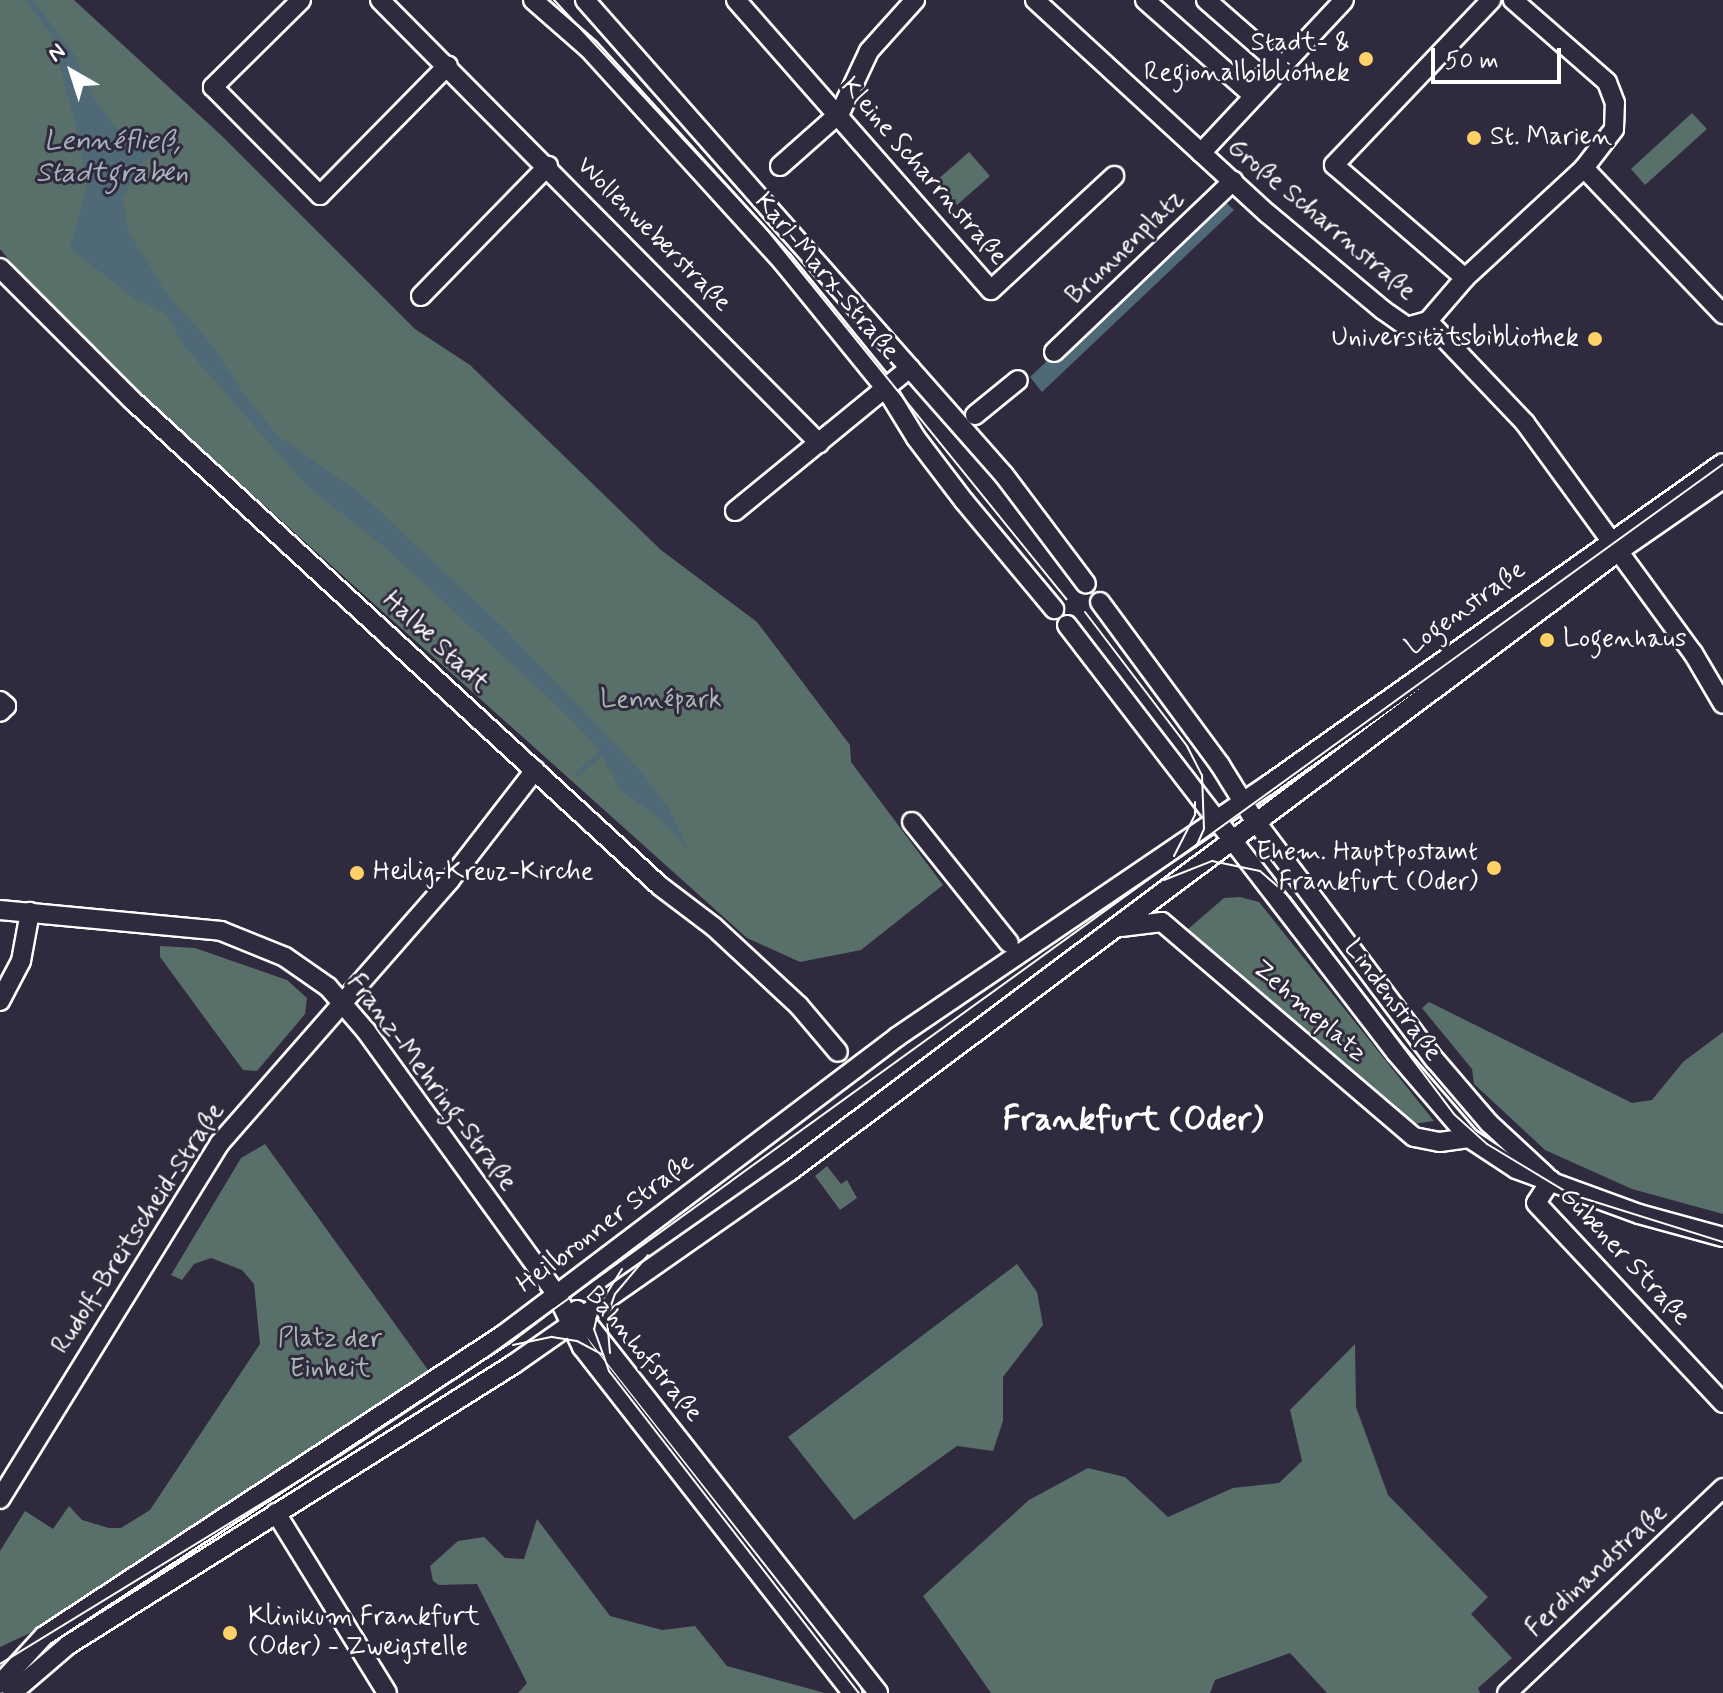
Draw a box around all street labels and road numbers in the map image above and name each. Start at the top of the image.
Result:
street label: Kleine Scharrnstraße [833,71,1013,273]
street label: Große Scharrnstraße [1220,132,1422,308]
street label: Wollenweberstraße [569,151,737,319]
street label: Brunnenplatz [1060,184,1192,312]
street label: Karl-Marx-Straße [747,187,905,367]
street label: Logenstraße [1400,555,1532,663]
street label: Halbe Stadt [375,586,495,700]
street label: Lindenstraße [1336,934,1448,1068]
street label: Zehmeplatz [1246,954,1372,1070]
street label: Franz-Mehring-Straße [339,968,523,1198]
street label: Rudolf-Breitscheid-Straße [46,1098,232,1360]
street label: Heilbronner Straße [511,1147,701,1301]
street label: Gubener Straße [1553,1183,1695,1331]
street label: Bahnhofstraße [577,1281,709,1429]
street label: Ferdinandstraße [1520,1497,1674,1645]

